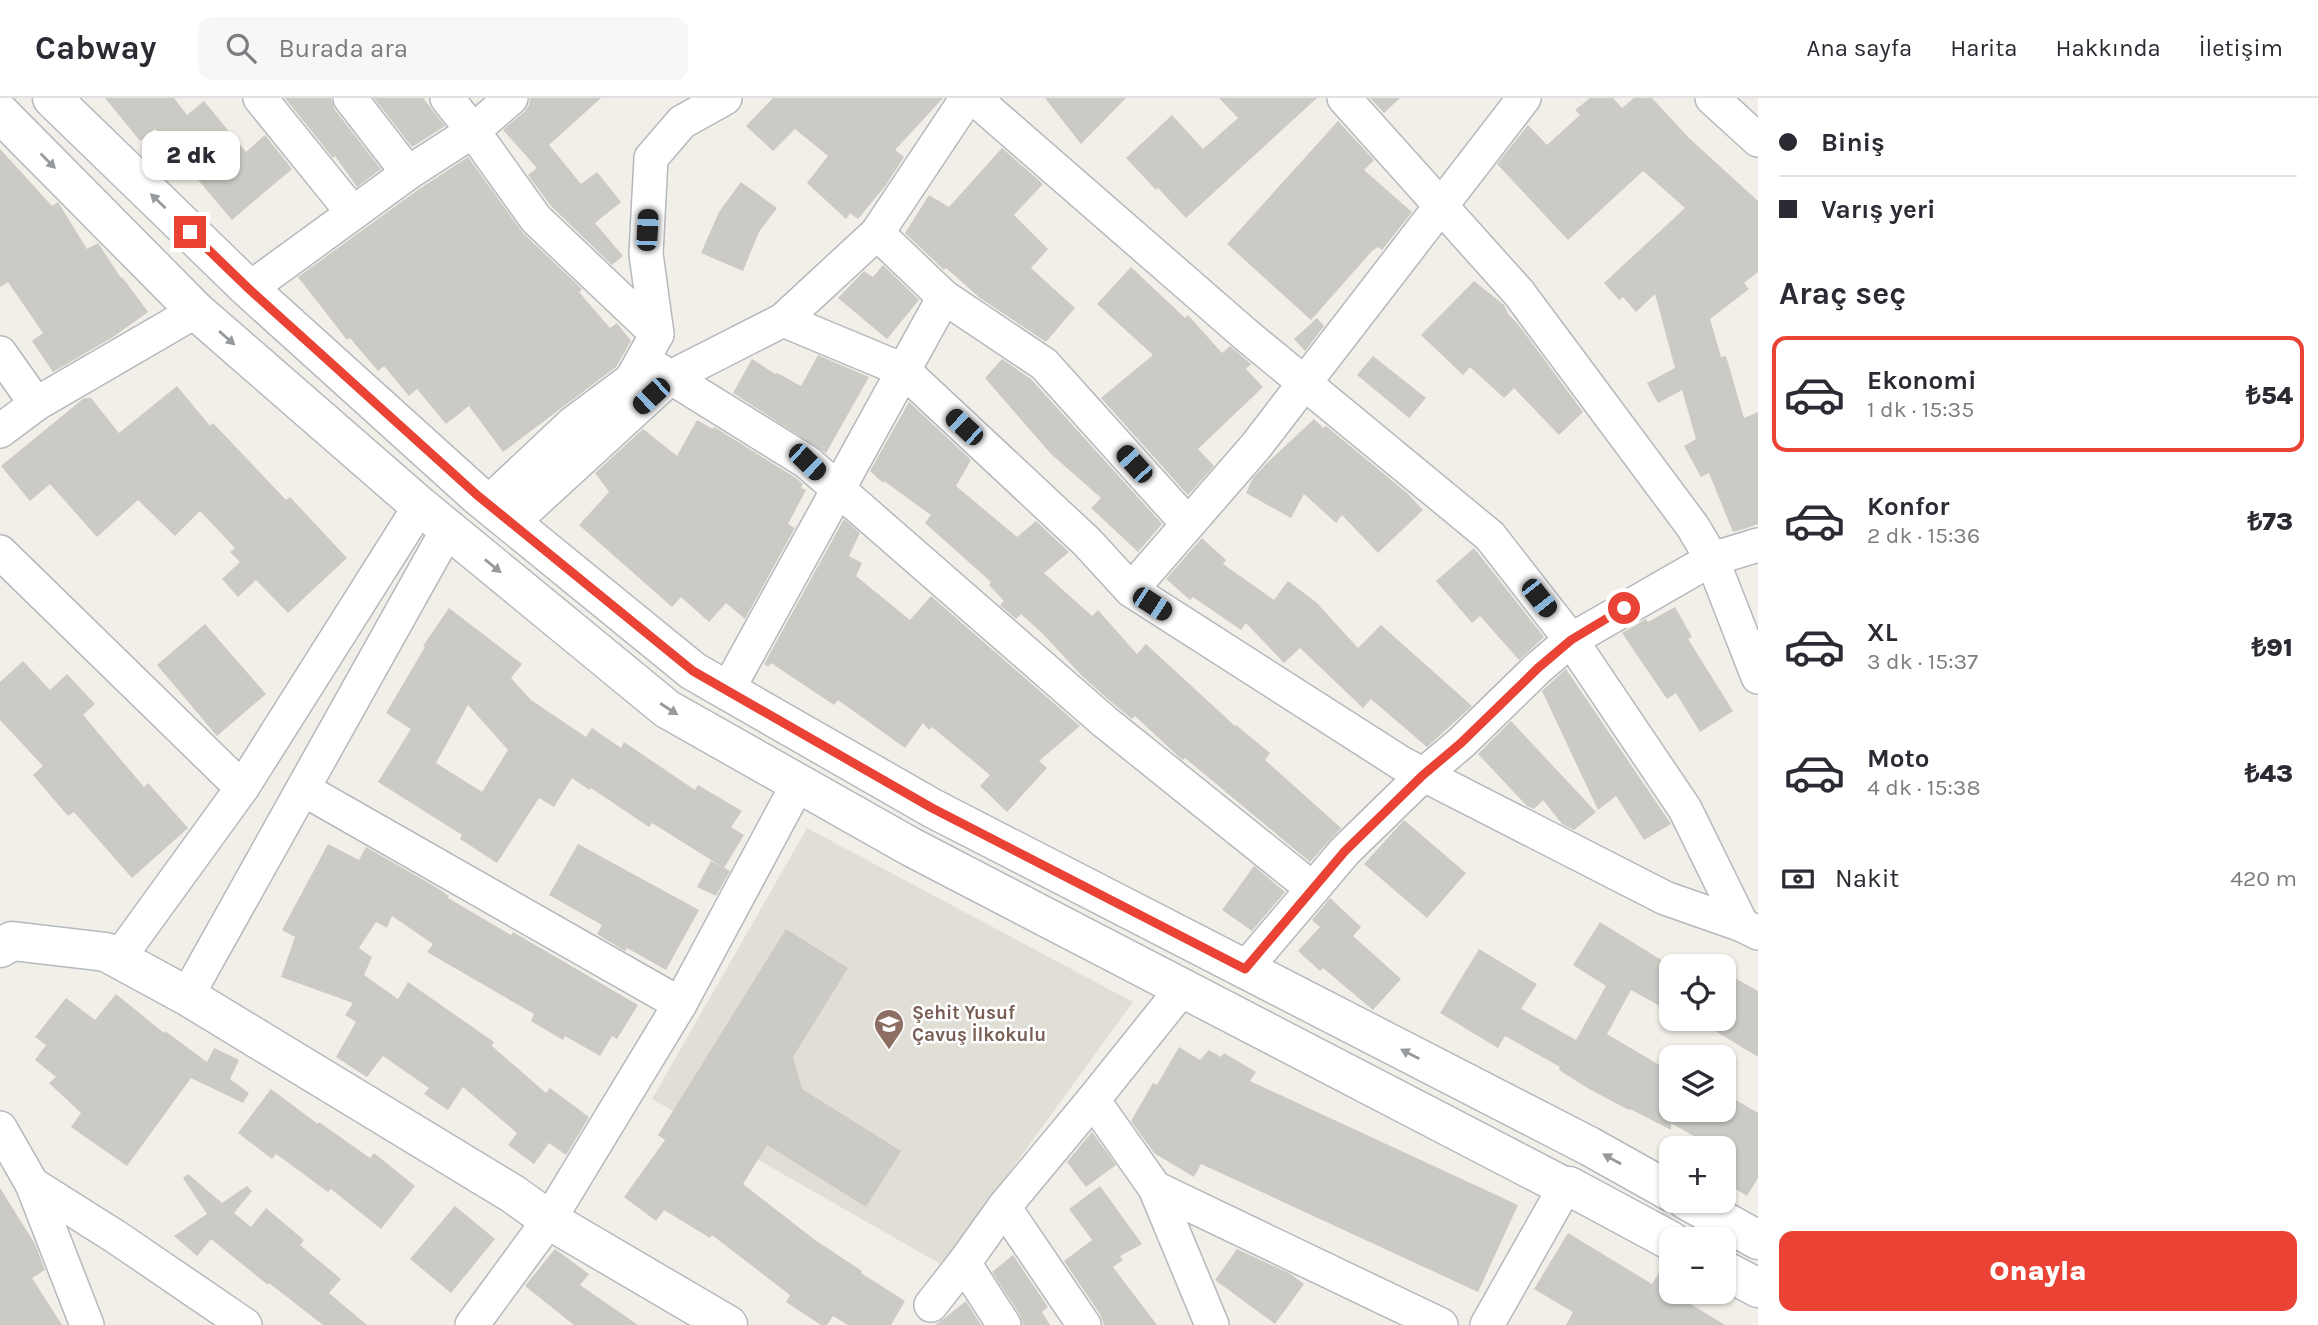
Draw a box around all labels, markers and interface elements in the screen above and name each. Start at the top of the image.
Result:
search box [198,17,688,80]
text: Cabway [35,29,156,67]
icon: search [222,29,260,67]
text: Burada ara [278,33,408,64]
text: Ana sayfa [1807,34,1912,62]
text: Harita [1950,34,2017,62]
text: Hakkında [2055,34,2161,62]
text: İletişim [2199,34,2283,62]
text: Biniş [1821,127,1885,158]
callout: 2 dk [141,130,239,180]
text: 2 dk [166,142,216,169]
one-way arrow [39,153,56,169]
one-way arrow [149,192,166,209]
text: Varış yeri [1821,194,1935,225]
car [636,208,659,252]
route end [174,216,206,248]
text: Araç seç [1779,275,1906,312]
one-way arrow [218,330,236,346]
icon: car [1783,363,1846,426]
text: Ekonomi [1867,365,1976,396]
car [629,374,674,418]
text: ₺54 [2246,380,2293,411]
text: 1 dk · 15:35 [1867,396,1974,423]
car [942,405,987,449]
car [785,440,830,484]
car [1113,441,1156,487]
icon: car [1783,489,1846,552]
text: Konfor [1867,491,1949,522]
text: ₺73 [2247,506,2293,537]
text: 2 dk · 15:36 [1867,522,1980,549]
one-way arrow [484,558,501,573]
car [1518,575,1561,621]
car [1129,584,1176,624]
route start [1608,592,1640,624]
icon: car [1783,615,1846,678]
text: XL [1867,617,1898,648]
text: ₺91 [2251,632,2293,663]
text: 3 dk · 15:37 [1867,648,1978,675]
one-way arrow [660,703,679,716]
icon: car [1783,741,1846,804]
text: Moto [1867,743,1929,774]
text: ₺43 [2245,758,2293,789]
text: 4 dk · 15:38 [1867,774,1981,801]
icon: cash [1779,860,1817,898]
text: Nakit [1835,863,1899,894]
text: 420 m [2230,865,2297,892]
map controls [1659,954,1736,1304]
button: locate [1659,954,1736,1031]
place label: Şehit Yusuf Çavuş İlkokulu [912,1002,1046,1046]
school or university icon: Şehit Yusuf Çavuş İlkokulu [872,1007,906,1051]
button: layers [1659,1045,1736,1122]
one-way arrow [1400,1048,1420,1059]
button: + [1659,1136,1736,1213]
one-way arrow [1602,1153,1621,1165]
button: − [1659,1227,1736,1304]
button: Onayla [1779,1231,2297,1311]

